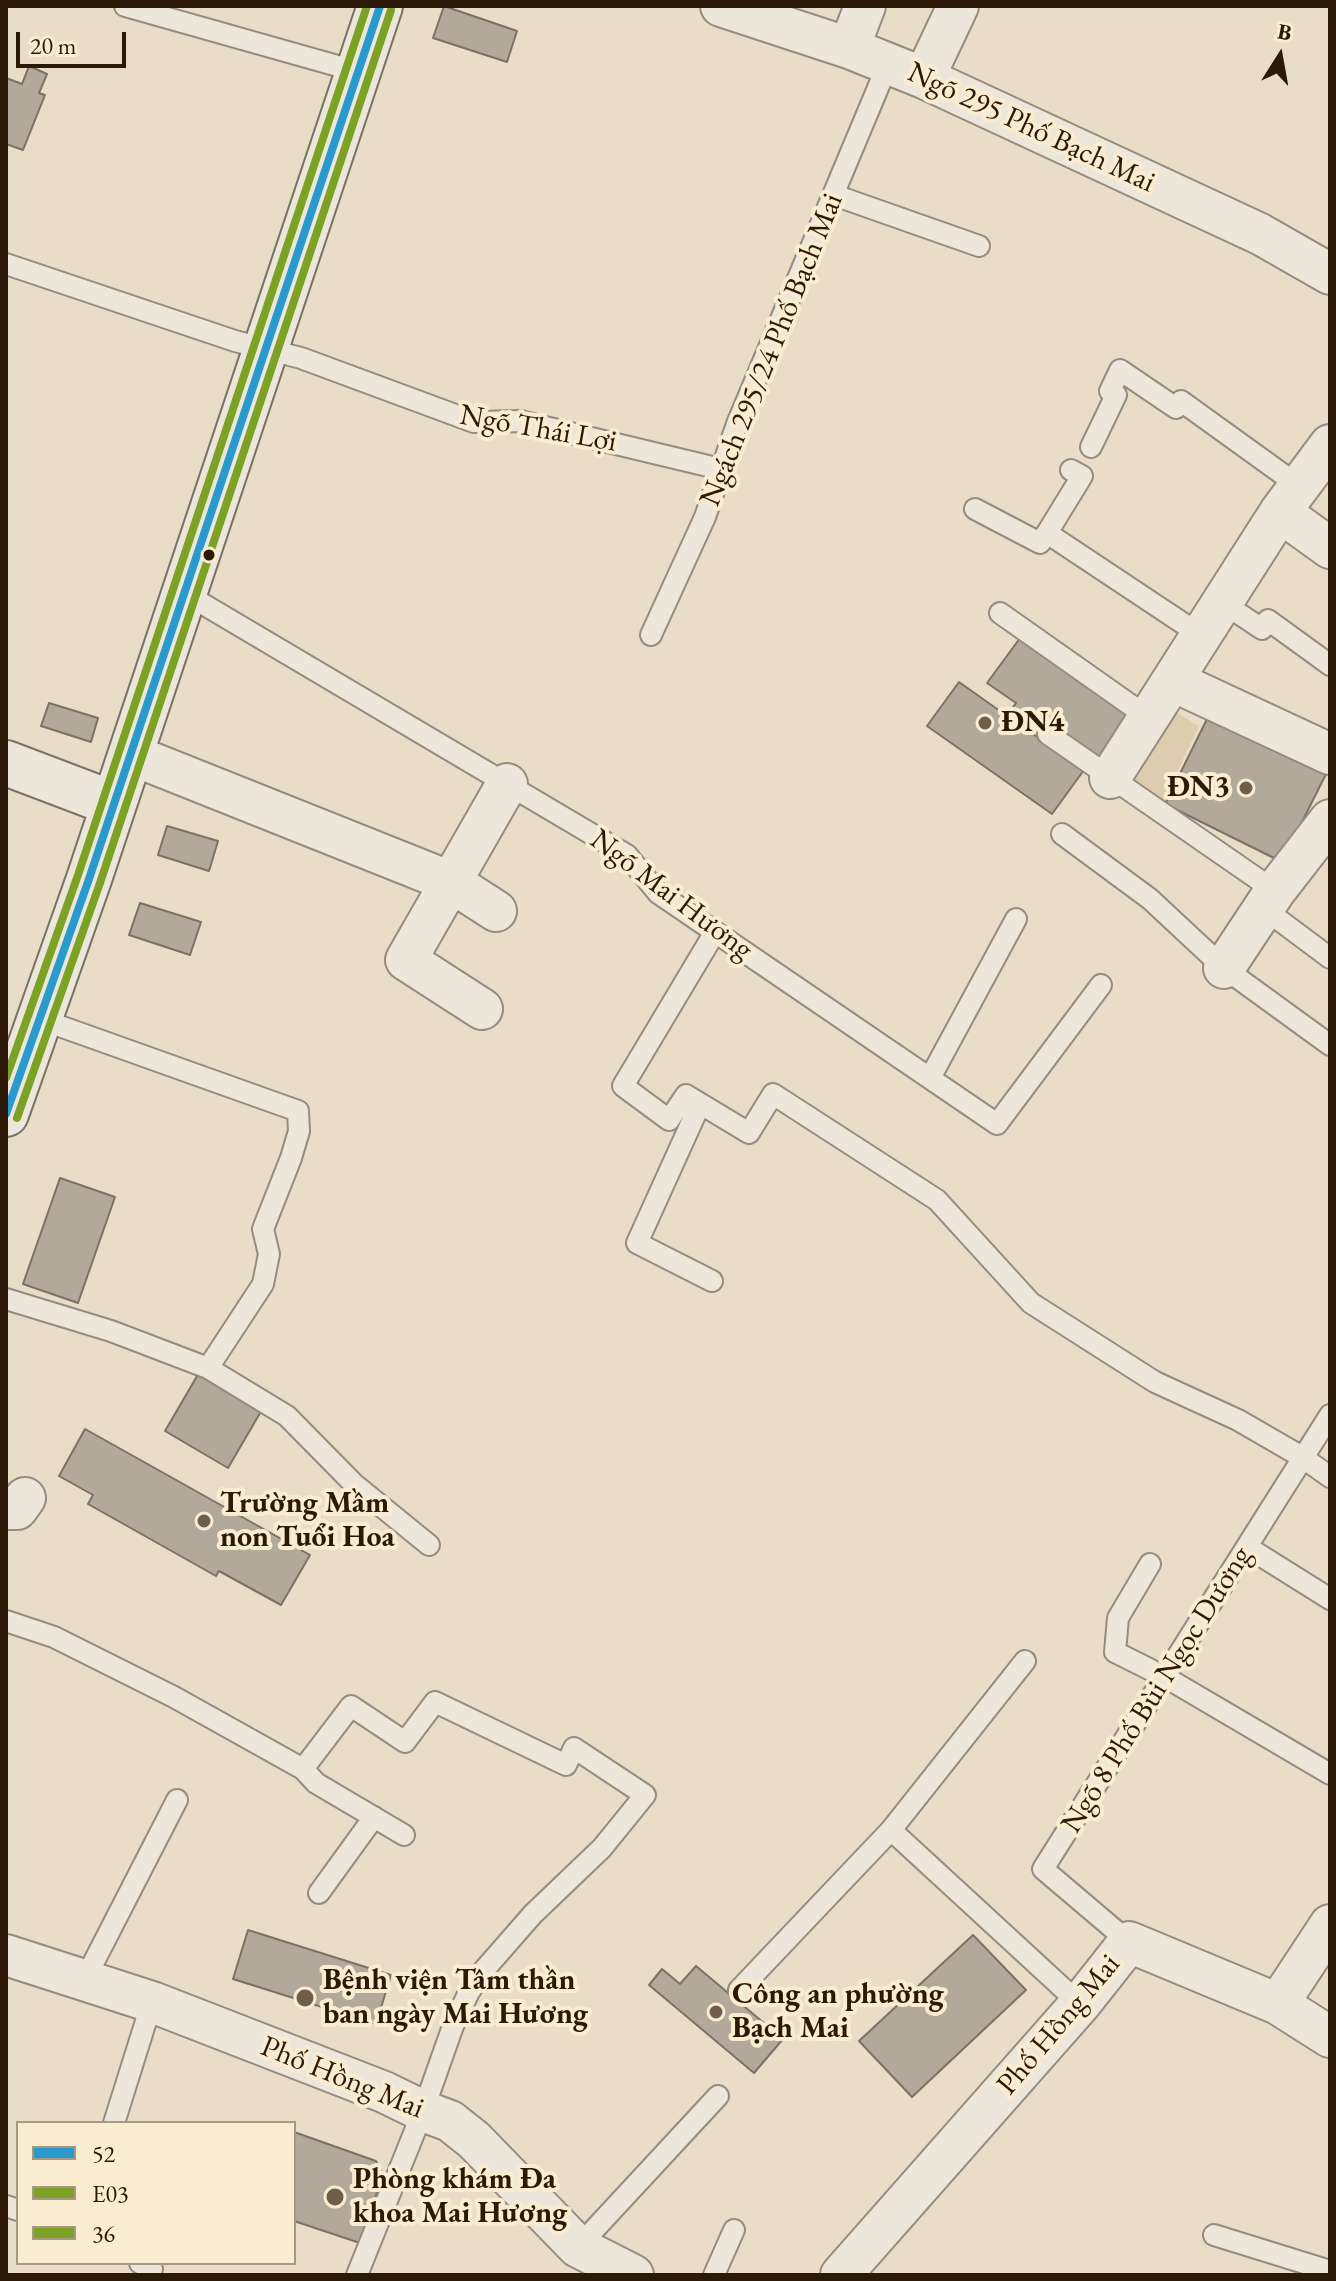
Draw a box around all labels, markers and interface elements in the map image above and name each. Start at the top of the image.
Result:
scale bar [20,16,130,66]
north arrow [1240,16,1320,96]
text: B [1275,16,1294,47]
text: 20 m [30,30,77,61]
street label: Ngõ 295 Phố Bạch Mai [902,55,1160,201]
street label: Ngách 295/24 Phố Bạch Mai [693,188,851,512]
street label: Ngõ Thái Lợi [457,398,619,460]
unlabelled marker [201,547,217,563]
place label: ĐN4 [1001,705,1064,741]
marker: ĐN4 [976,714,994,732]
place label: ĐN3 [1167,770,1230,806]
marker: ĐN3 [1237,779,1255,797]
street label: Ngõ Mai Hương [582,822,760,968]
place label: Trường Mầm non Tuổi Hoa [220,1486,395,1556]
marker: Trường Mầm non Tuổi Hoa [195,1512,213,1530]
street label: Ngõ 8 Phố Bùi Ngọc Dương [1054,1540,1260,1840]
street label: Phố Hồng Mai [990,1947,1128,2103]
place label: Bệnh viện Tâm thần ban ngày Mai Hương [323,1963,588,2034]
place label: Công an phường Bạch Mai [732,1977,944,2048]
marker: Bệnh viện Tâm thần ban ngày Mai Hương [294,1987,316,2009]
marker: Công an phường Bạch Mai [707,2003,725,2021]
street label: Phố Hồng Mai [255,2029,429,2127]
legend [16,2121,296,2265]
text: 52 [92,2138,115,2169]
place label: Phòng khám Đa khoa Mai Hương [353,2162,567,2232]
text: E03 [92,2178,129,2209]
marker: Phòng khám Đa khoa Mai Hương [324,2186,346,2208]
text: 36 [92,2218,115,2249]

